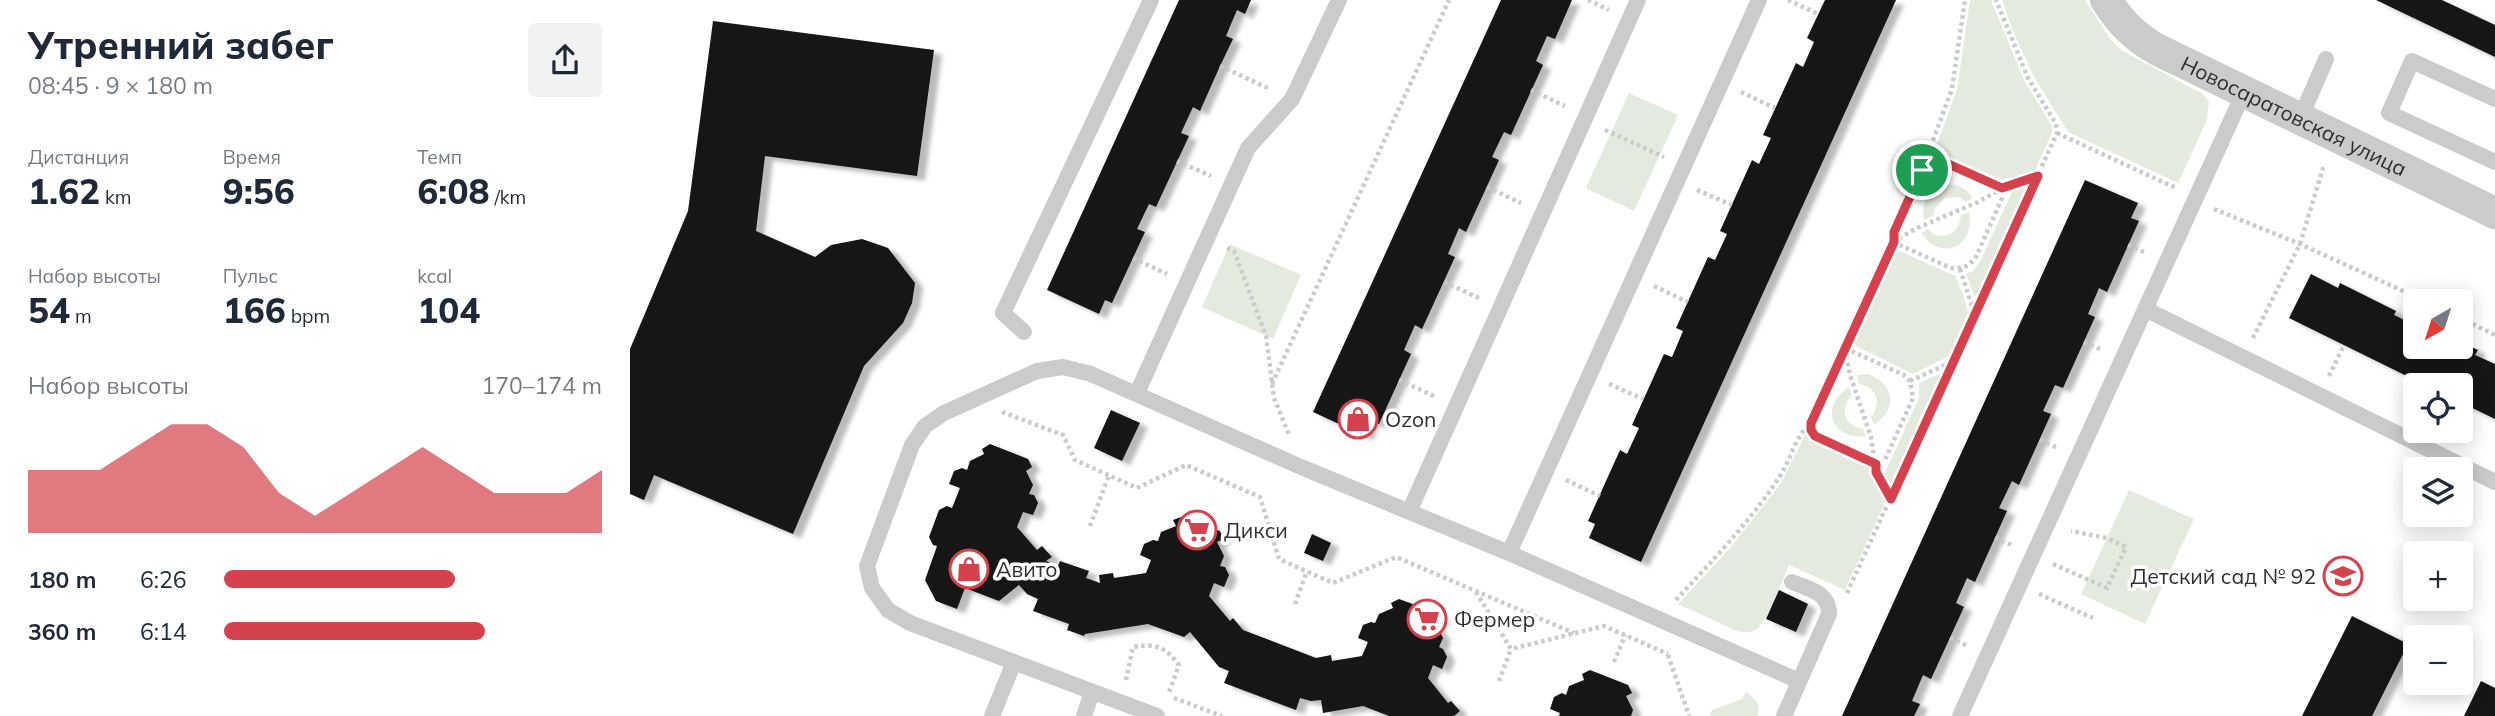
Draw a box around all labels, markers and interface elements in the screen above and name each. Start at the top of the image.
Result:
text: Утренний забег [28,21,334,69]
button: share [528,23,602,97]
street label: Новосаратовская улица [2177,50,2411,181]
text: 08:45 · 9 × 180 m [28,71,213,100]
pin [1892,140,1952,200]
text: Дистанция [28,145,129,169]
text: Время [223,145,281,169]
text: Темп [417,145,462,169]
icon: arrive [1903,151,1941,189]
text: 1.62 [28,169,100,213]
text: 9:56 [223,169,295,213]
text: 6:08 [417,169,489,213]
text: km [100,185,132,209]
text: /km [489,185,526,209]
text: Набор высоты [28,264,161,288]
text: Пульс [223,264,278,288]
text: kcal [417,264,452,288]
text: 54 [28,288,70,332]
text: 166 [223,288,286,332]
text: 104 [417,288,480,332]
north arrow [2403,289,2473,359]
map controls [2403,289,2473,695]
text: m [70,304,92,328]
text: bpm [286,304,330,328]
text: Набор высоты [28,371,189,400]
text: 170–174 m [481,371,602,400]
button: locate [2403,373,2473,443]
shop icon: Ozon [1337,398,1379,440]
place label: Ozon [1385,406,1436,432]
button: layers [2403,457,2473,527]
supermarket icon: Дикси [1176,509,1218,551]
place label: Дикси [1224,517,1288,543]
button: + [2403,541,2473,611]
shop icon: Авито [948,548,990,590]
school or university icon: Детский сад № 92 [2322,555,2364,597]
place label: Авито [996,556,1057,582]
place label: Детский сад № 92 [2130,563,2316,589]
text: 180 m [28,565,96,594]
text: 6:26 [140,565,187,594]
supermarket icon: Фермер [1406,598,1448,640]
place label: Фермер [1454,606,1535,632]
text: 360 m [28,617,96,646]
text: 6:14 [140,617,187,646]
button: − [2403,625,2473,695]

